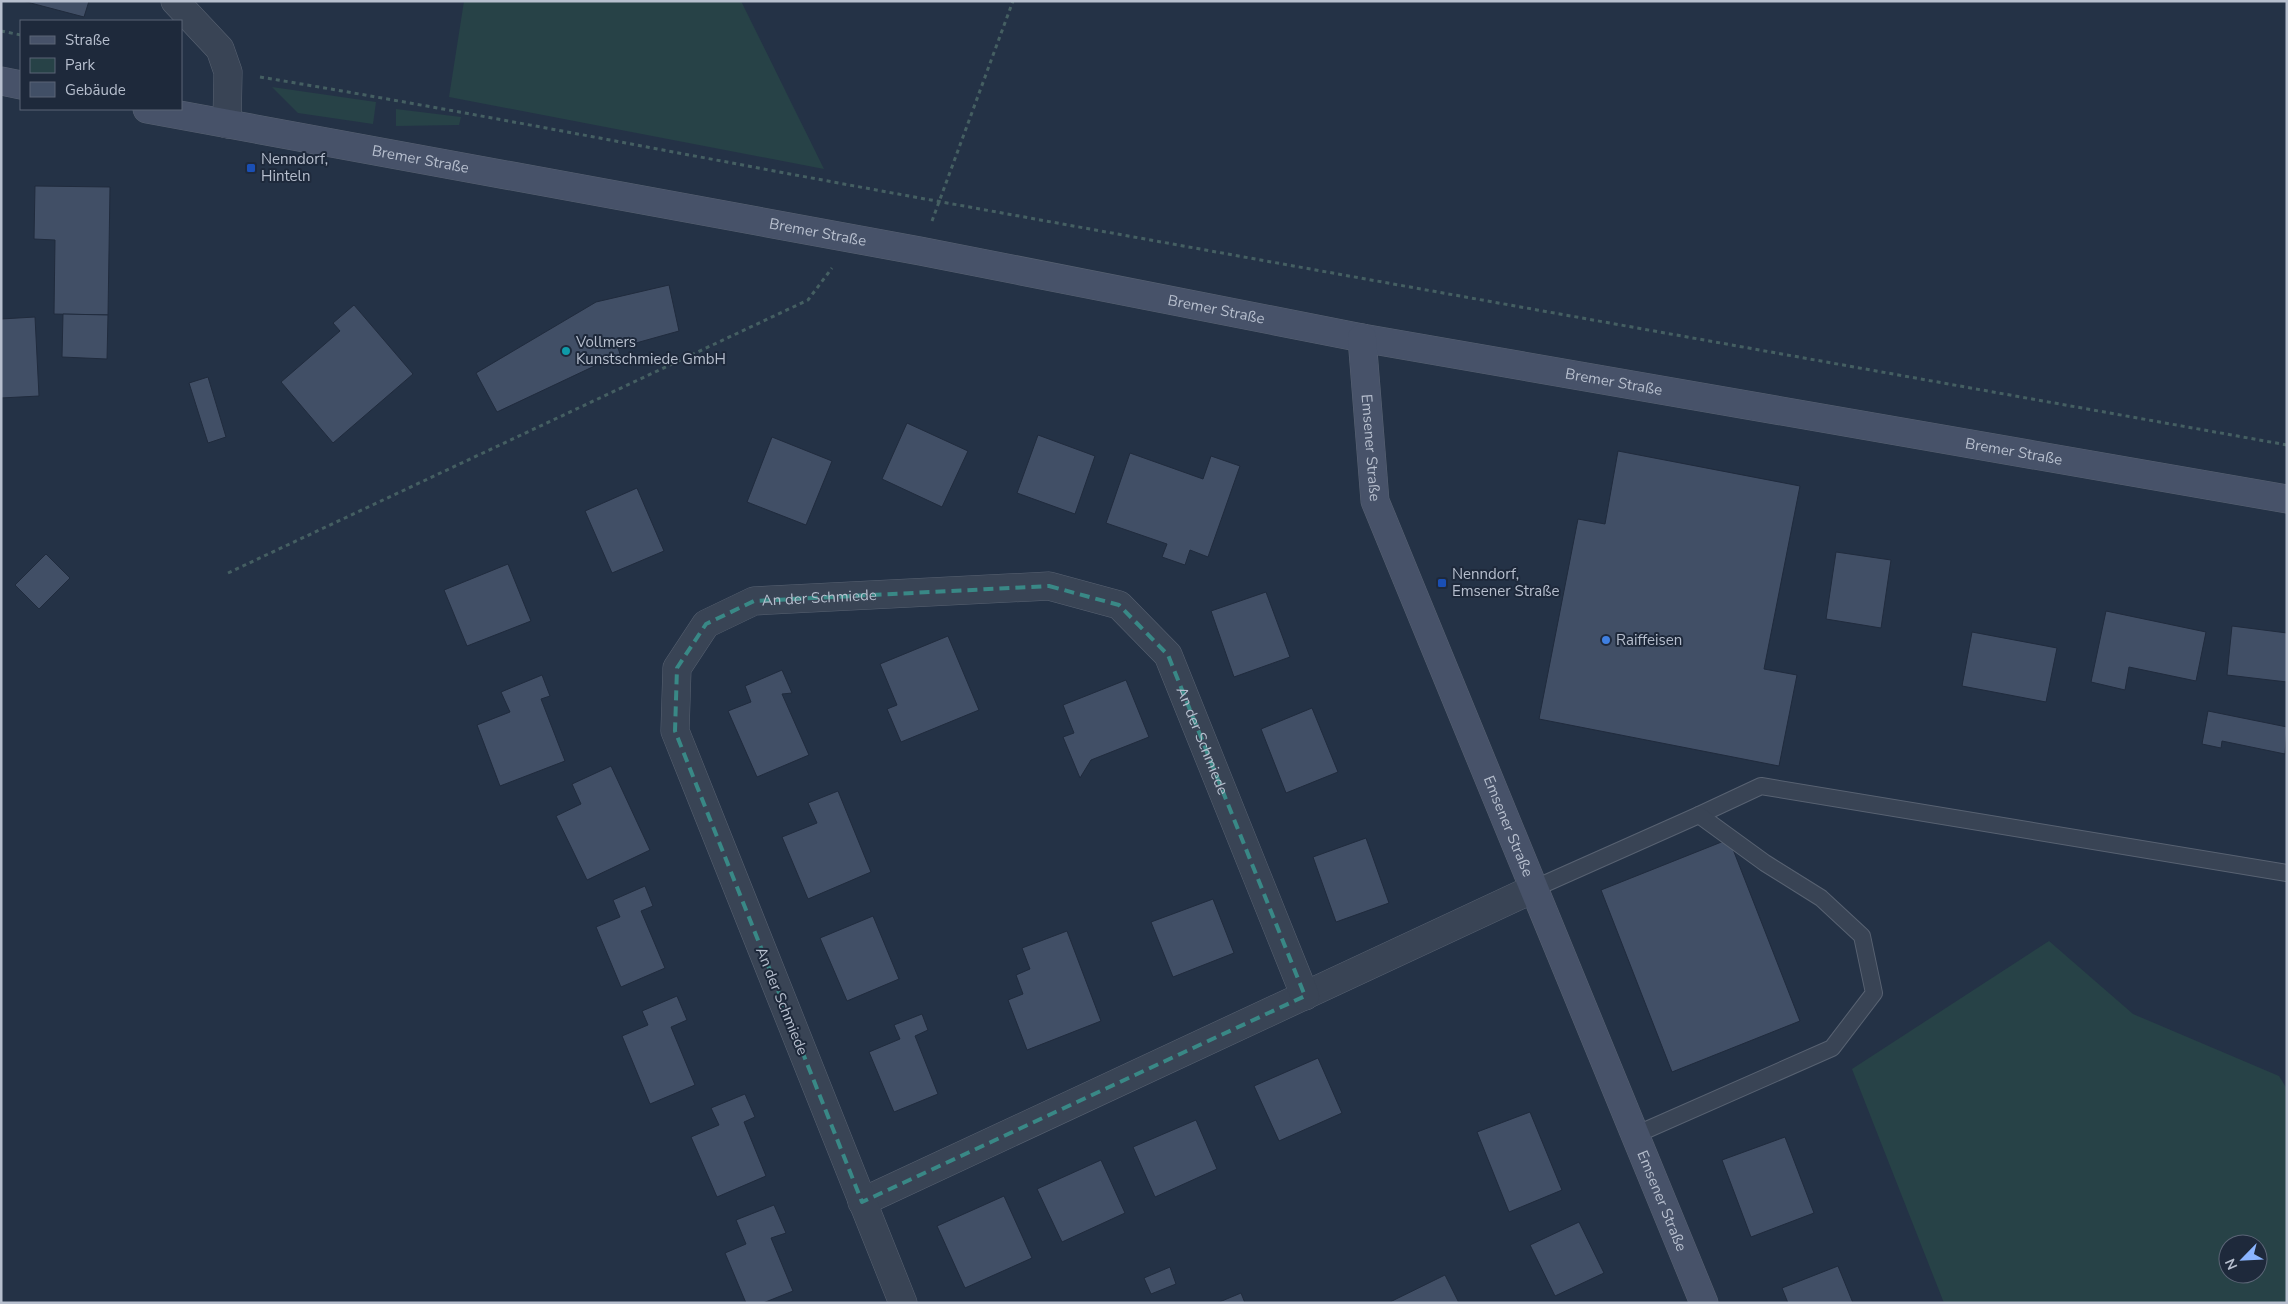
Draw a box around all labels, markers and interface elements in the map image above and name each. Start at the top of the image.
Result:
legend [20,20,182,110]
text: Straße [65,30,110,50]
text: Park [65,55,95,75]
text: Gebäude [65,80,126,100]
street label: Bremer Straße [370,141,471,178]
place label: Nenndorf, Hinteln [261,149,328,186]
marker: Nenndorf, Hinteln [245,162,257,174]
street label: Bremer Straße [768,213,868,251]
street label: Bremer Straße [1166,290,1267,329]
place label: Vollmers Kunstschmiede GmbH [575,332,726,369]
marker: Vollmers Kunstschmiede GmbH [560,345,572,357]
street label: Bremer Straße [1564,364,1664,400]
street label: Emsener Straße [1357,393,1385,502]
street label: Bremer Straße [1964,433,2064,470]
place label: Nenndorf, Emsener Straße [1452,564,1559,601]
marker: Nenndorf, Emsener Straße [1436,577,1448,589]
street label: An der Schmiede [761,585,877,611]
place label: Raiffeisen [1616,630,1682,650]
marker: Raiffeisen [1600,634,1612,646]
street label: An der Schmiede [1172,684,1233,798]
street label: Emsener Straße [1479,773,1538,880]
street label: An der Schmiede [751,944,813,1058]
street label: Emsener Straße [1632,1147,1692,1254]
north arrow [2218,1234,2268,1284]
text: N [2221,1255,2242,1273]

